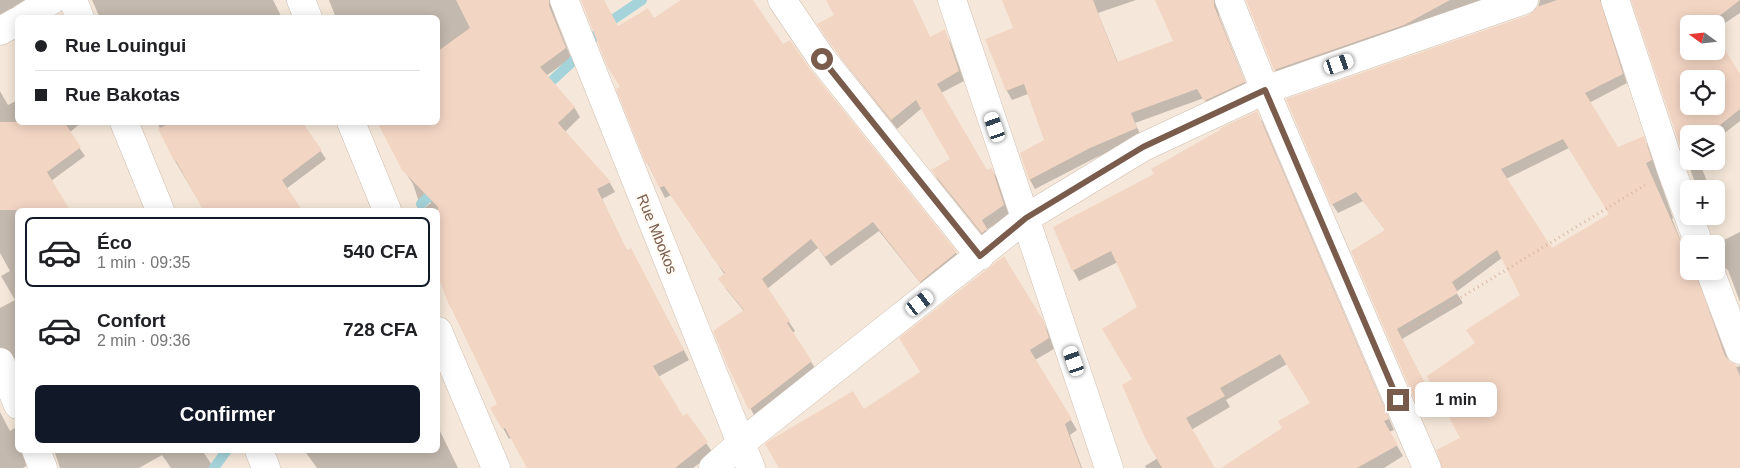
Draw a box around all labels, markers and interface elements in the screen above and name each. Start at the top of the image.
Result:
north arrow [1680,15,1725,60]
map controls [1680,15,1725,280]
text: Rue Louingui [65,35,186,56]
route start [811,48,833,70]
car [1322,52,1355,76]
button: locate [1680,70,1725,115]
text: Rue Bakotas [65,84,180,105]
car [983,110,1006,144]
button: layers [1680,125,1725,170]
button: + [1680,180,1725,225]
street label: Rue Mbokos [634,192,681,276]
icon: car [37,230,82,275]
text: Éco [97,232,132,253]
button: − [1680,235,1725,280]
text: 540 CFA [343,241,418,262]
text: 1 min · 09:35 [97,254,190,271]
car [903,288,936,318]
icon: car [37,308,82,353]
text: Confort [97,310,166,331]
text: 728 CFA [343,319,418,340]
text: 2 min · 09:36 [97,332,190,349]
car [1062,344,1085,378]
callout: 1 min [1416,382,1498,418]
button: Confirmer [35,385,420,443]
route end [1387,389,1409,411]
text: 1 min [1435,391,1477,408]

